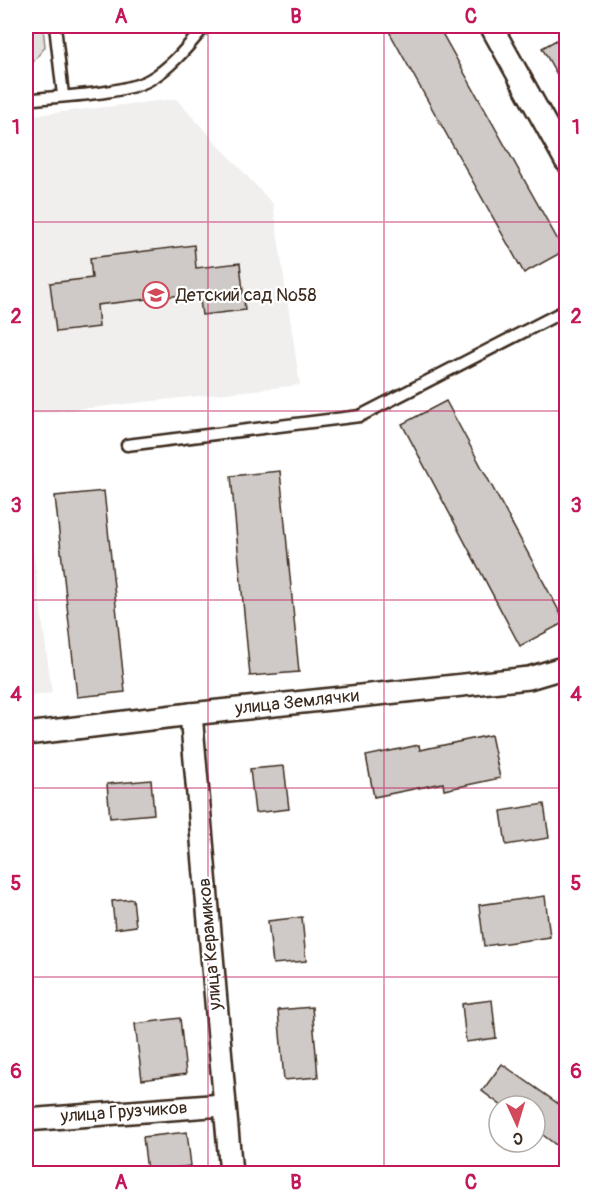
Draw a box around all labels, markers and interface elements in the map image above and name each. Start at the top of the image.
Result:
text: A [115,4,128,29]
text: B [290,4,302,29]
text: C [465,4,477,29]
text: 1 [12,115,20,140]
text: 1 [572,115,580,140]
school or university icon: Детский сад №58 [141,280,171,310]
place label: Детский сад №58 [175,284,317,307]
text: 2 [10,304,22,329]
text: 2 [570,304,582,329]
text: 3 [10,493,22,518]
text: 3 [570,493,582,518]
text: 4 [10,682,22,707]
text: 4 [570,682,582,707]
street label: улица Землячки [233,684,360,720]
text: 5 [11,871,22,896]
text: 5 [571,871,582,896]
street label: улица Керамиков [193,877,227,1012]
text: 6 [10,1059,22,1084]
text: 6 [570,1059,582,1084]
north arrow [487,1094,547,1154]
street label: улица Грузчиков [59,1096,188,1128]
text: С [512,1128,524,1148]
text: A [115,1170,128,1195]
text: B [290,1170,302,1195]
text: C [465,1170,477,1195]

